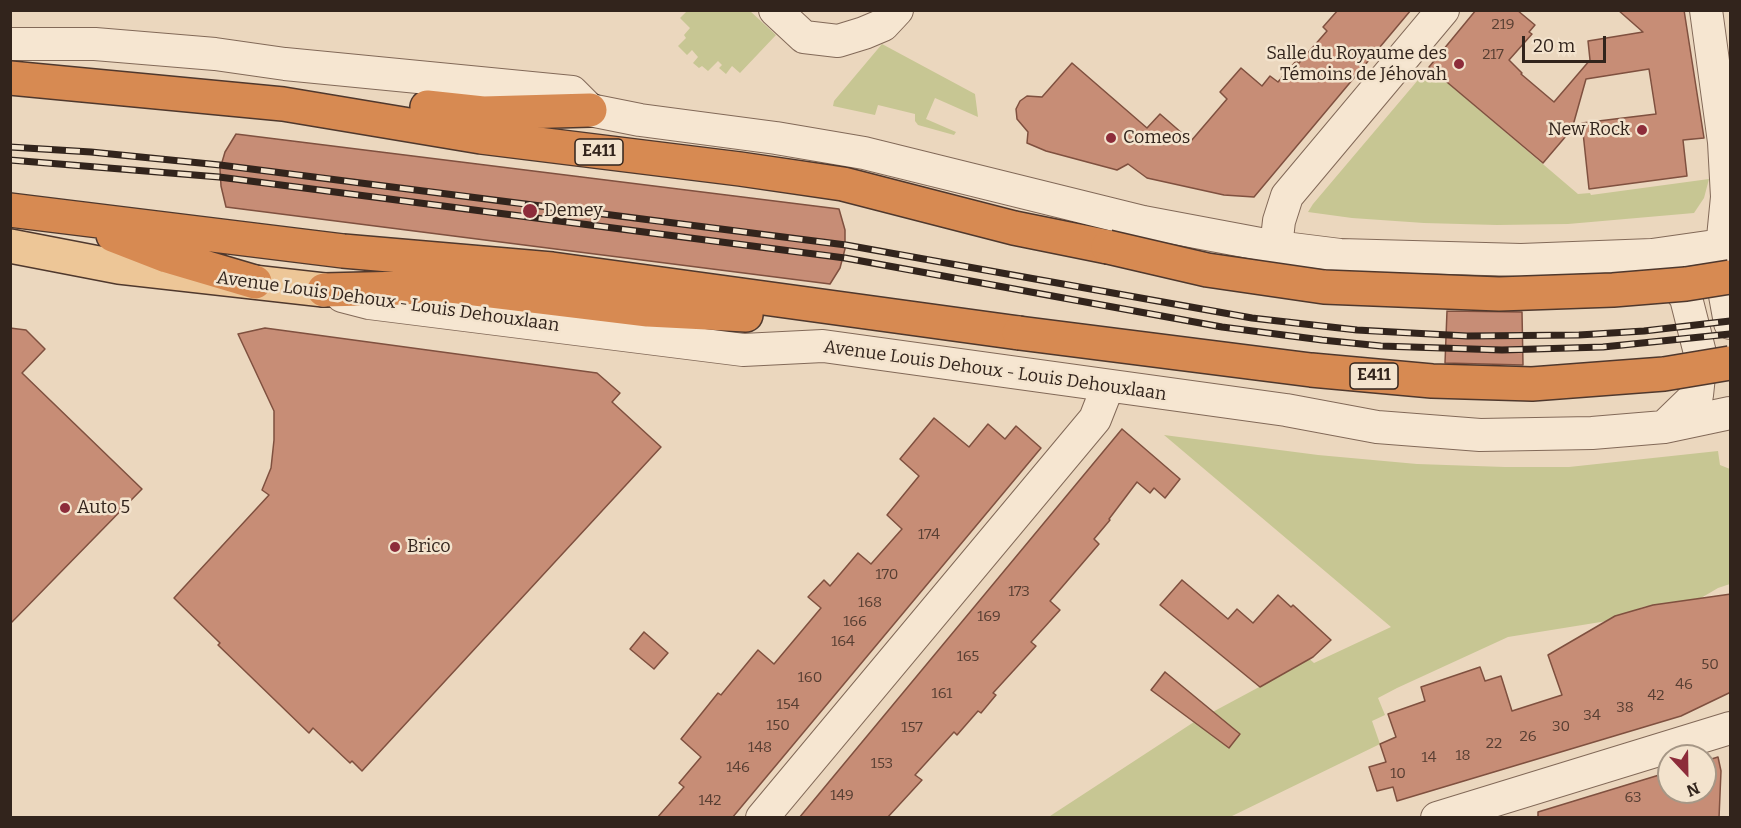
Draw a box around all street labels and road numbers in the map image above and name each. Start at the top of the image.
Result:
road number: E411 [575,139,623,165]
street label: Avenue Louis Dehoux - Louis Dehouxlaan [215,267,561,337]
street label: Avenue Louis Dehoux - Louis Dehouxlaan [822,336,1168,406]
road number: E411 [1350,363,1398,389]

